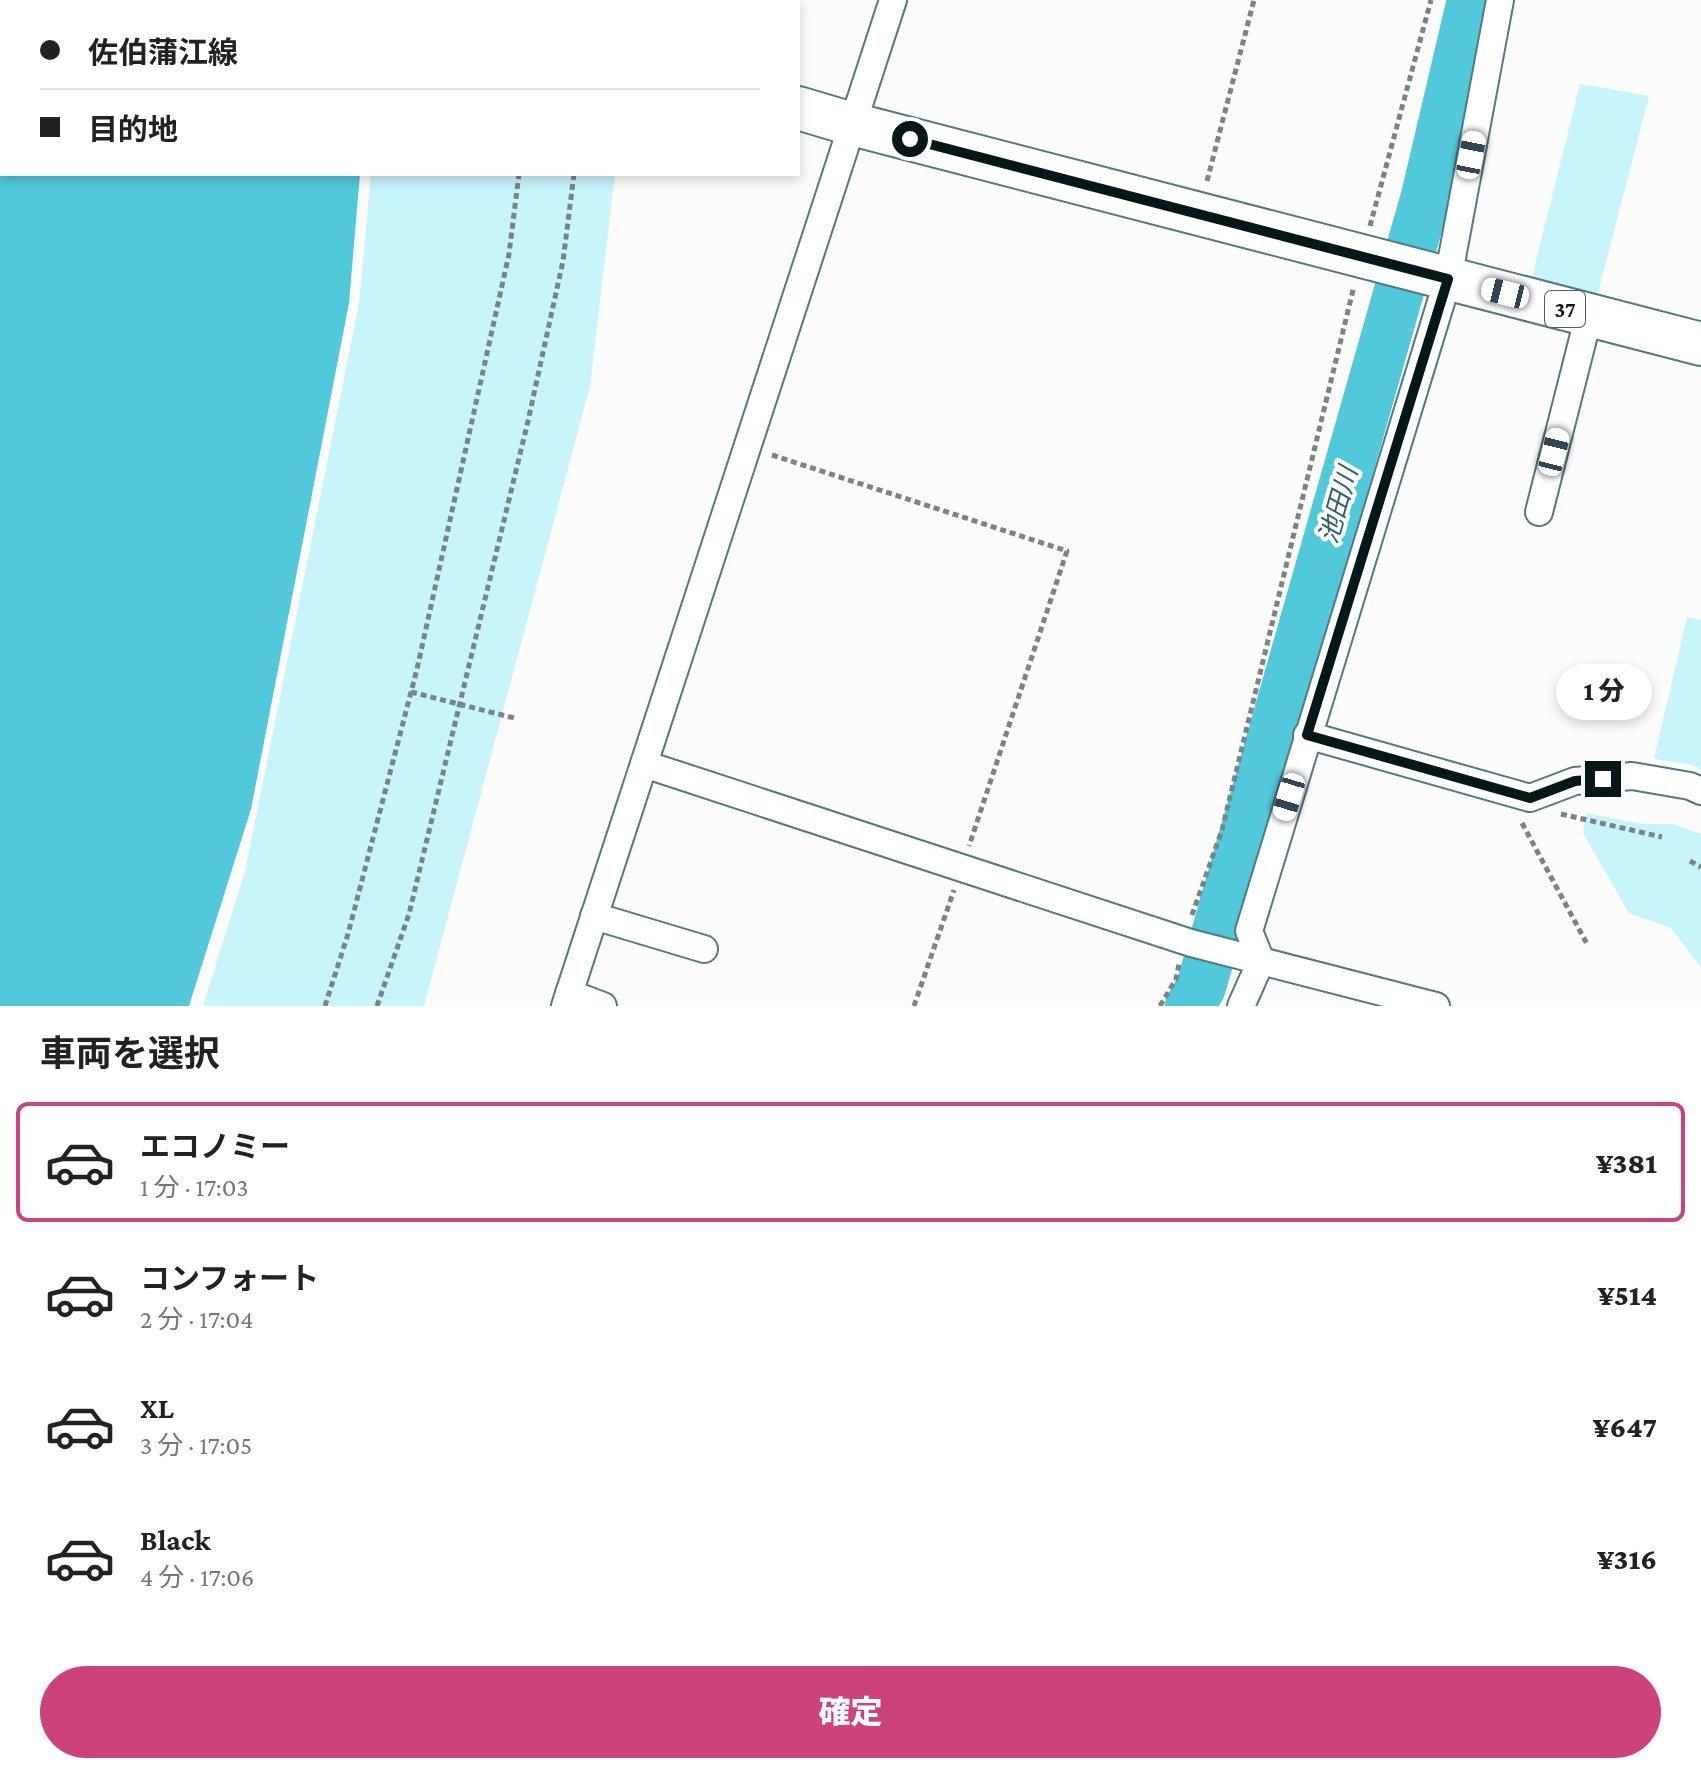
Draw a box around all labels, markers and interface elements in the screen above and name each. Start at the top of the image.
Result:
text: 佐伯蒲江線 [88,36,238,69]
text: 目的地 [88,113,178,146]
route start [892,121,928,157]
car [1455,129,1487,181]
car [1479,276,1531,310]
road number: 37 [1545,291,1585,327]
car [1537,426,1571,478]
water label: 池田川 [1314,461,1364,547]
callout: 1 分 [1555,663,1651,719]
text: 1 分 [1583,677,1625,706]
route end [1585,761,1621,797]
car [1271,771,1307,823]
text: 車両を選択 [40,1034,220,1074]
icon: car [44,1126,116,1198]
text: エコノミー [140,1130,290,1163]
text: ¥381 [1596,1146,1657,1179]
text: 1 分 · 17:03 [140,1173,248,1202]
icon: car [44,1258,116,1330]
text: コンフォート [140,1262,319,1295]
text: ¥514 [1597,1278,1657,1311]
text: 2 分 · 17:04 [140,1305,253,1334]
icon: car [44,1390,116,1462]
text: XL [140,1391,174,1424]
text: ¥647 [1593,1410,1657,1443]
text: 3 分 · 17:05 [140,1431,252,1460]
icon: car [44,1522,116,1594]
text: Black [140,1523,211,1556]
text: ¥316 [1597,1542,1657,1575]
text: 4 分 · 17:06 [140,1563,254,1592]
button: 確定 [40,1666,1661,1758]

